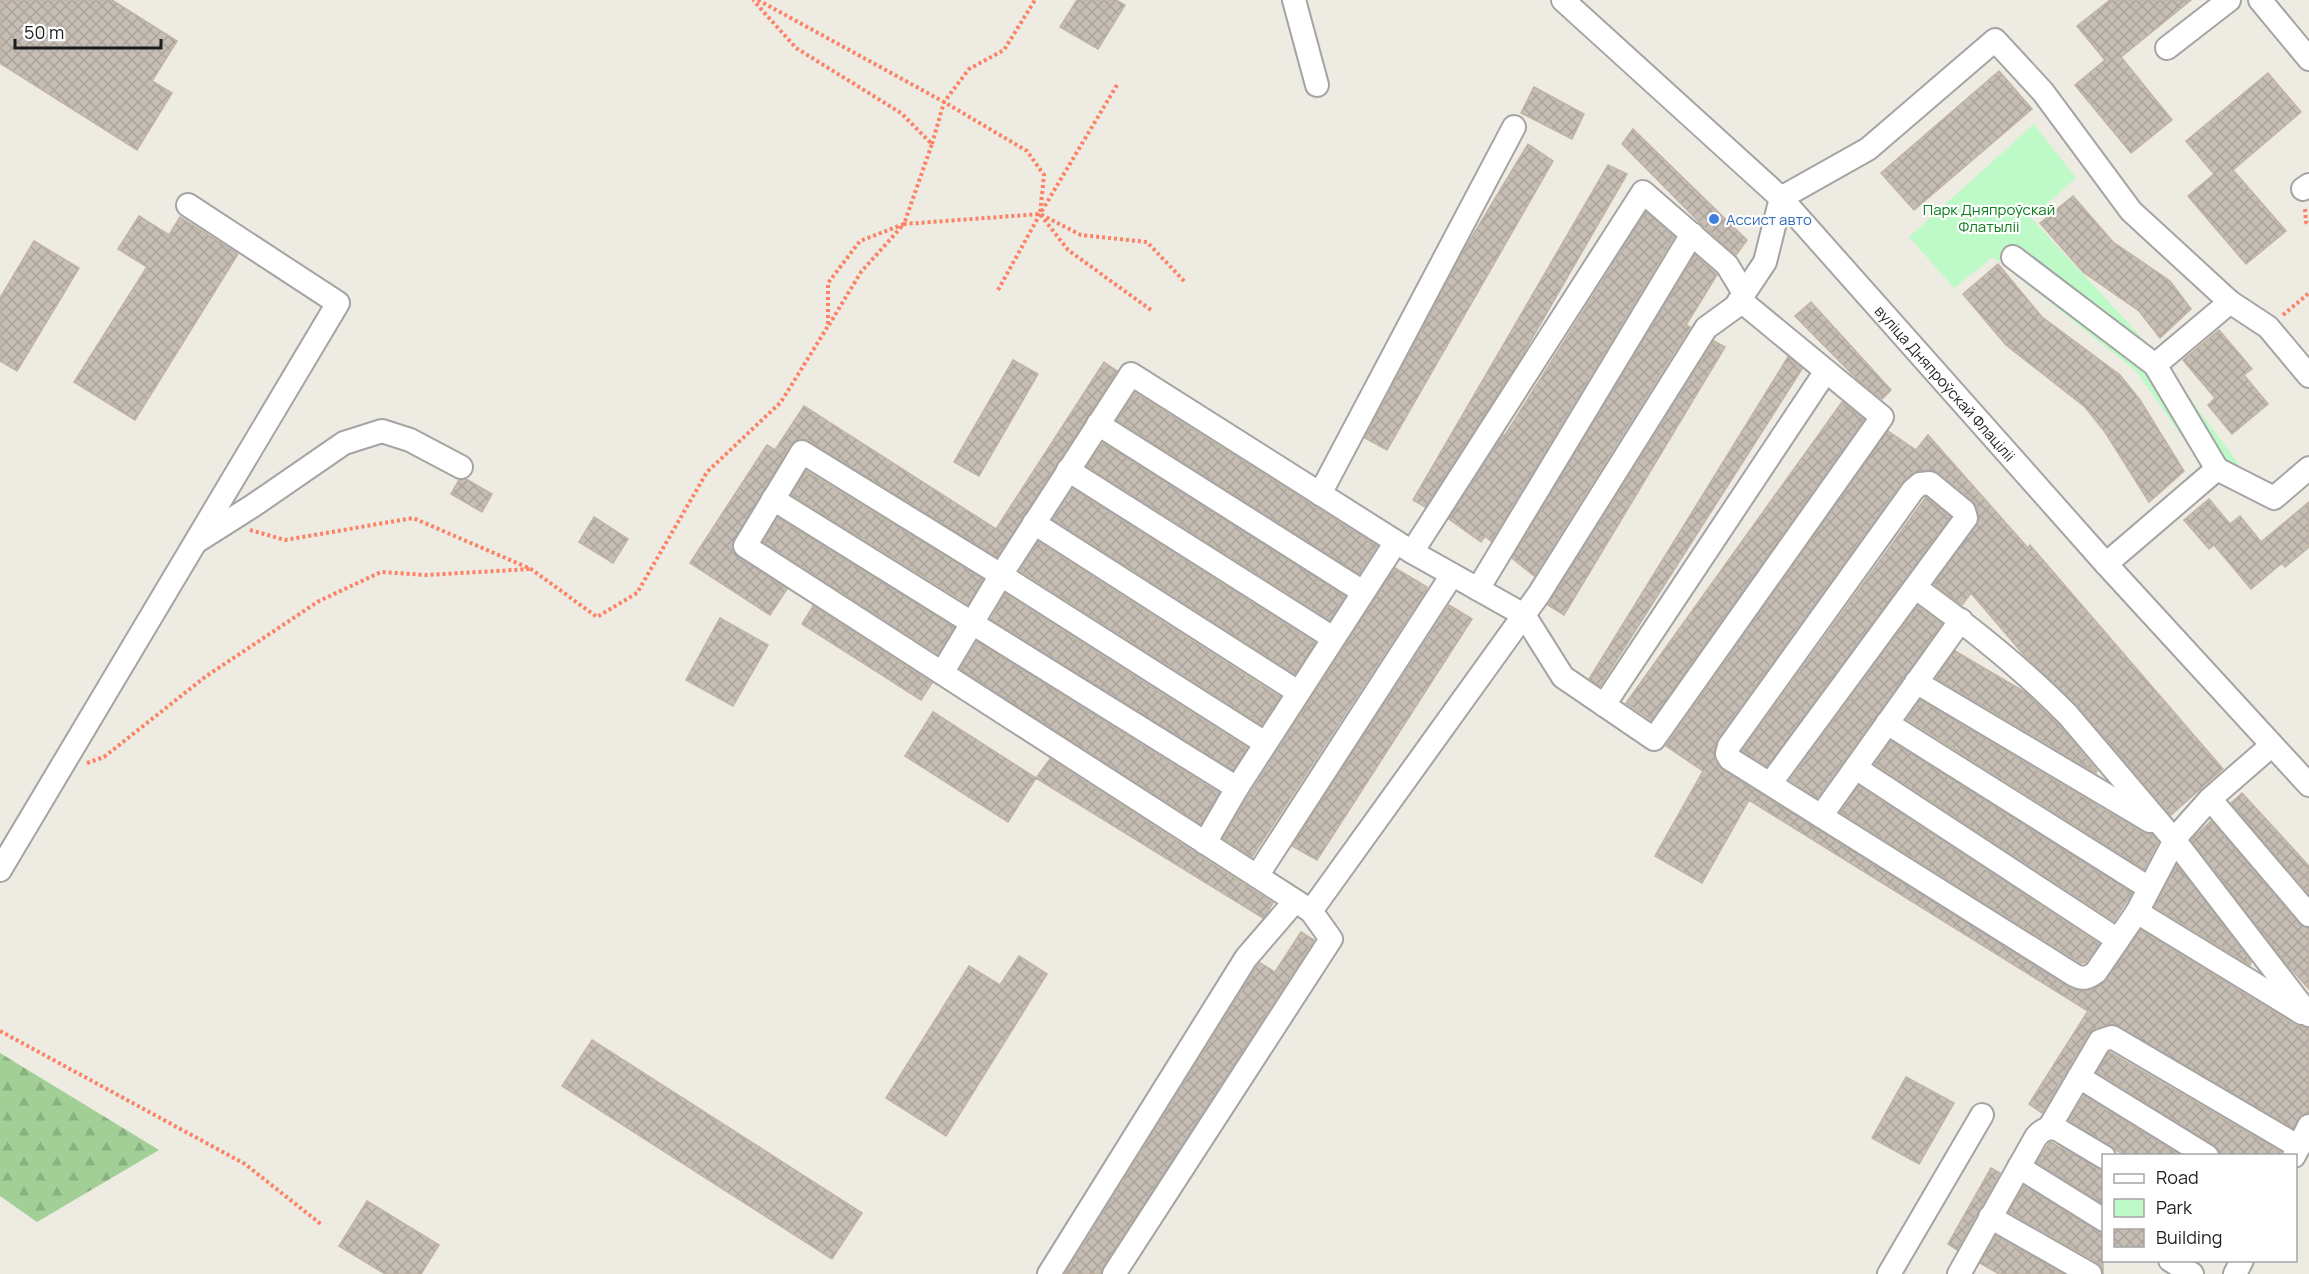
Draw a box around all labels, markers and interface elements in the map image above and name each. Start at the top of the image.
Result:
scale bar [15,12,160,50]
text: 50 m [24,20,64,44]
park label: Парк Дняпроўскай Флатыліі [1923,199,2055,237]
place label: Ассист авто [1726,209,1812,230]
marker: Ассист авто [1707,212,1721,226]
street label: вуліца Дняпроўскай Флаціліі [1870,301,2020,466]
legend [2102,1154,2297,1262]
text: Road [2156,1165,2199,1189]
text: Park [2156,1195,2193,1219]
text: Building [2156,1225,2222,1249]

